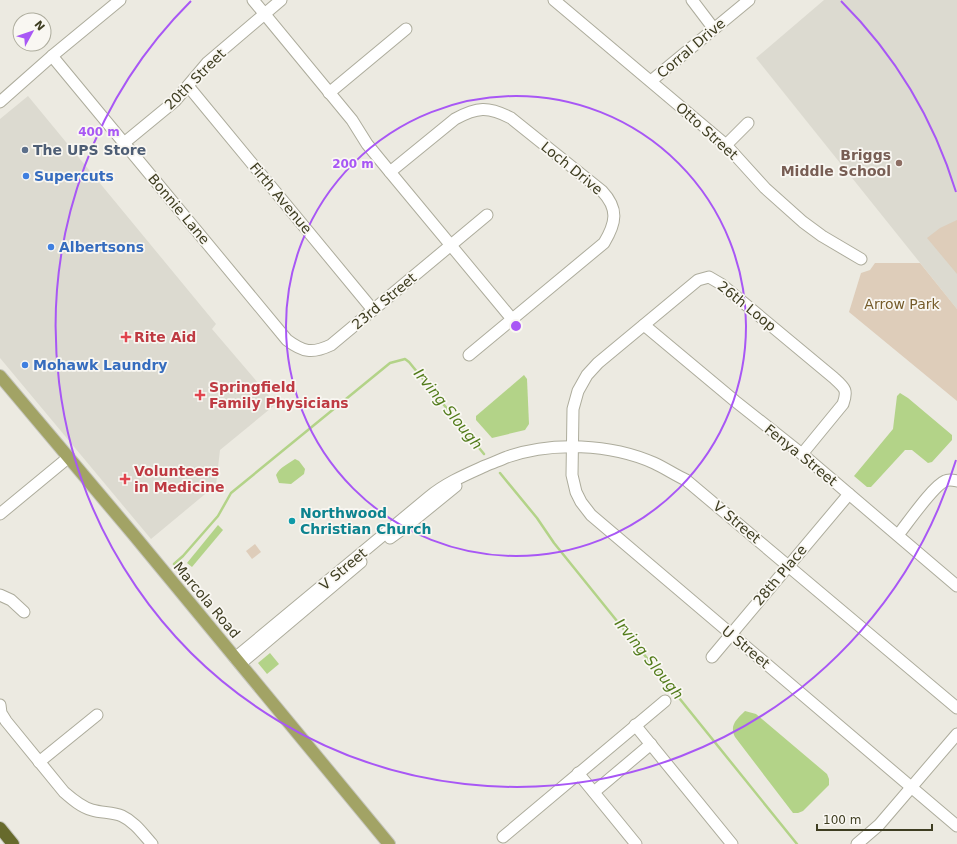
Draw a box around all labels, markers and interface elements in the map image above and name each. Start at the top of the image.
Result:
north arrow [12,12,52,52]
street label: Corral Drive [654,15,728,81]
text: N [31,18,47,34]
street label: 20th Street [161,45,229,113]
street label: Otto Street [673,99,742,163]
text: 400 m [78,125,120,139]
street label: Loch Drive [538,138,606,198]
place label: The UPS Store [33,142,146,158]
marker: The UPS Store [20,145,30,155]
place label: Briggs Middle School [781,147,891,179]
text: 200 m [332,157,374,171]
marker: Briggs Middle School [894,158,904,168]
street label: Firth Avenue [247,159,315,237]
place label: Supercuts [34,168,114,184]
marker: Supercuts [21,171,31,181]
street label: Bonnie Lane [145,171,213,247]
place label: Albertsons [59,239,144,255]
marker: Albertsons [46,242,56,252]
street label: 23rd Street [349,269,420,333]
street label: 26th Loop [715,278,779,334]
park label: Arrow Park [864,296,941,312]
centre of rings [509,319,523,333]
place label: Rite Aid [134,329,196,345]
marker: Rite Aid [121,332,131,342]
place label: Mohawk Laundry [33,357,167,373]
marker: Mohawk Laundry [20,360,30,370]
water label: Irving Slough [410,365,486,453]
place label: Springfield Family Physicians [209,379,349,411]
marker: Springfield Family Physicians [194,389,206,401]
street label: Fenya Street [762,421,841,489]
place label: Volunteers in Medicine [134,463,224,495]
marker: Volunteers in Medicine [119,473,131,485]
street label: V Street [710,498,764,547]
place label: Northwood Christian Church [300,505,431,537]
marker: Northwood Christian Church [287,516,297,526]
street label: 28th Place [750,542,810,608]
street label: V Street [316,544,370,593]
street label: Marcola Road [171,559,243,641]
water label: Irving Slough [611,615,687,703]
street label: U Street [719,622,773,672]
scale bar [817,806,932,832]
text: 100 m [823,813,861,827]

